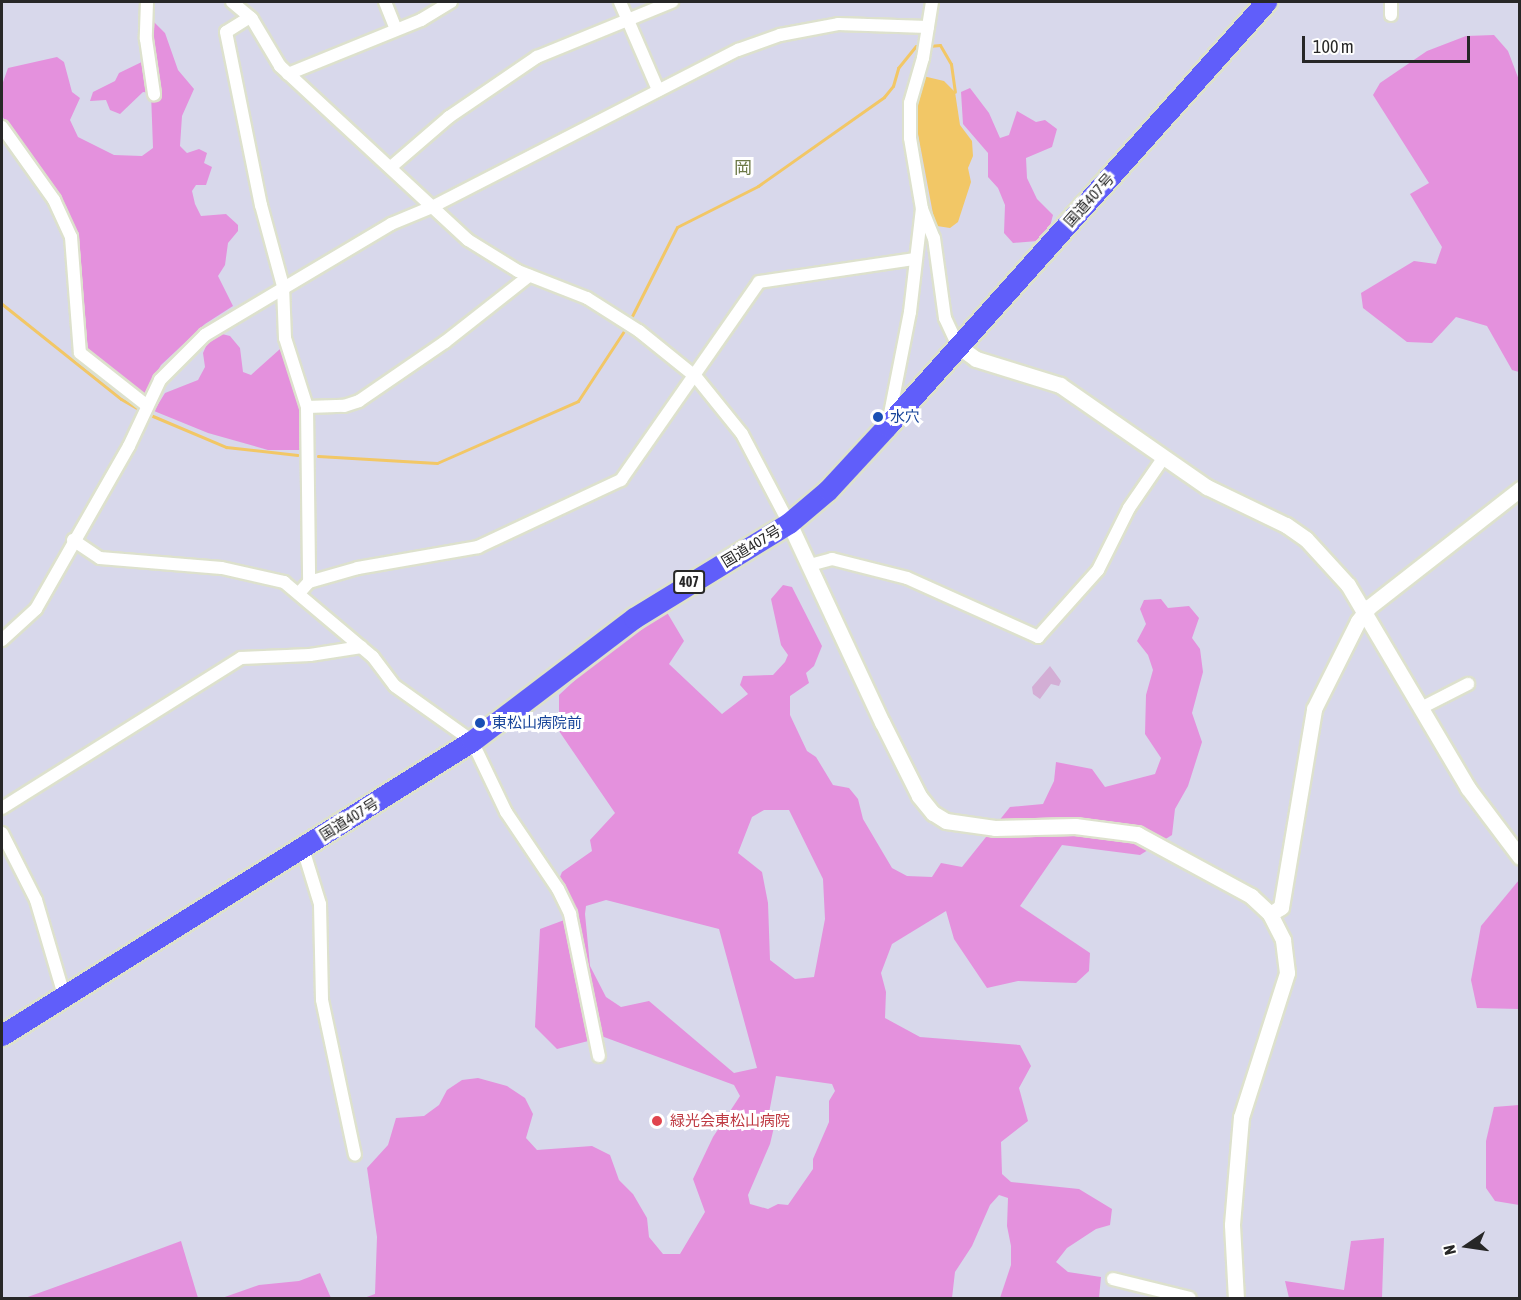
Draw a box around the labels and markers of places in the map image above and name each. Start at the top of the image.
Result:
place label: 水穴 [890,408,920,426]
marker: 水穴 [871,410,885,424]
place label: 東松山病院前 [492,714,582,732]
marker: 東松山病院前 [473,716,487,730]
marker: 緑光会東松山病院 [648,1112,666,1130]
place label: 緑光会東松山病院 [670,1112,790,1130]

